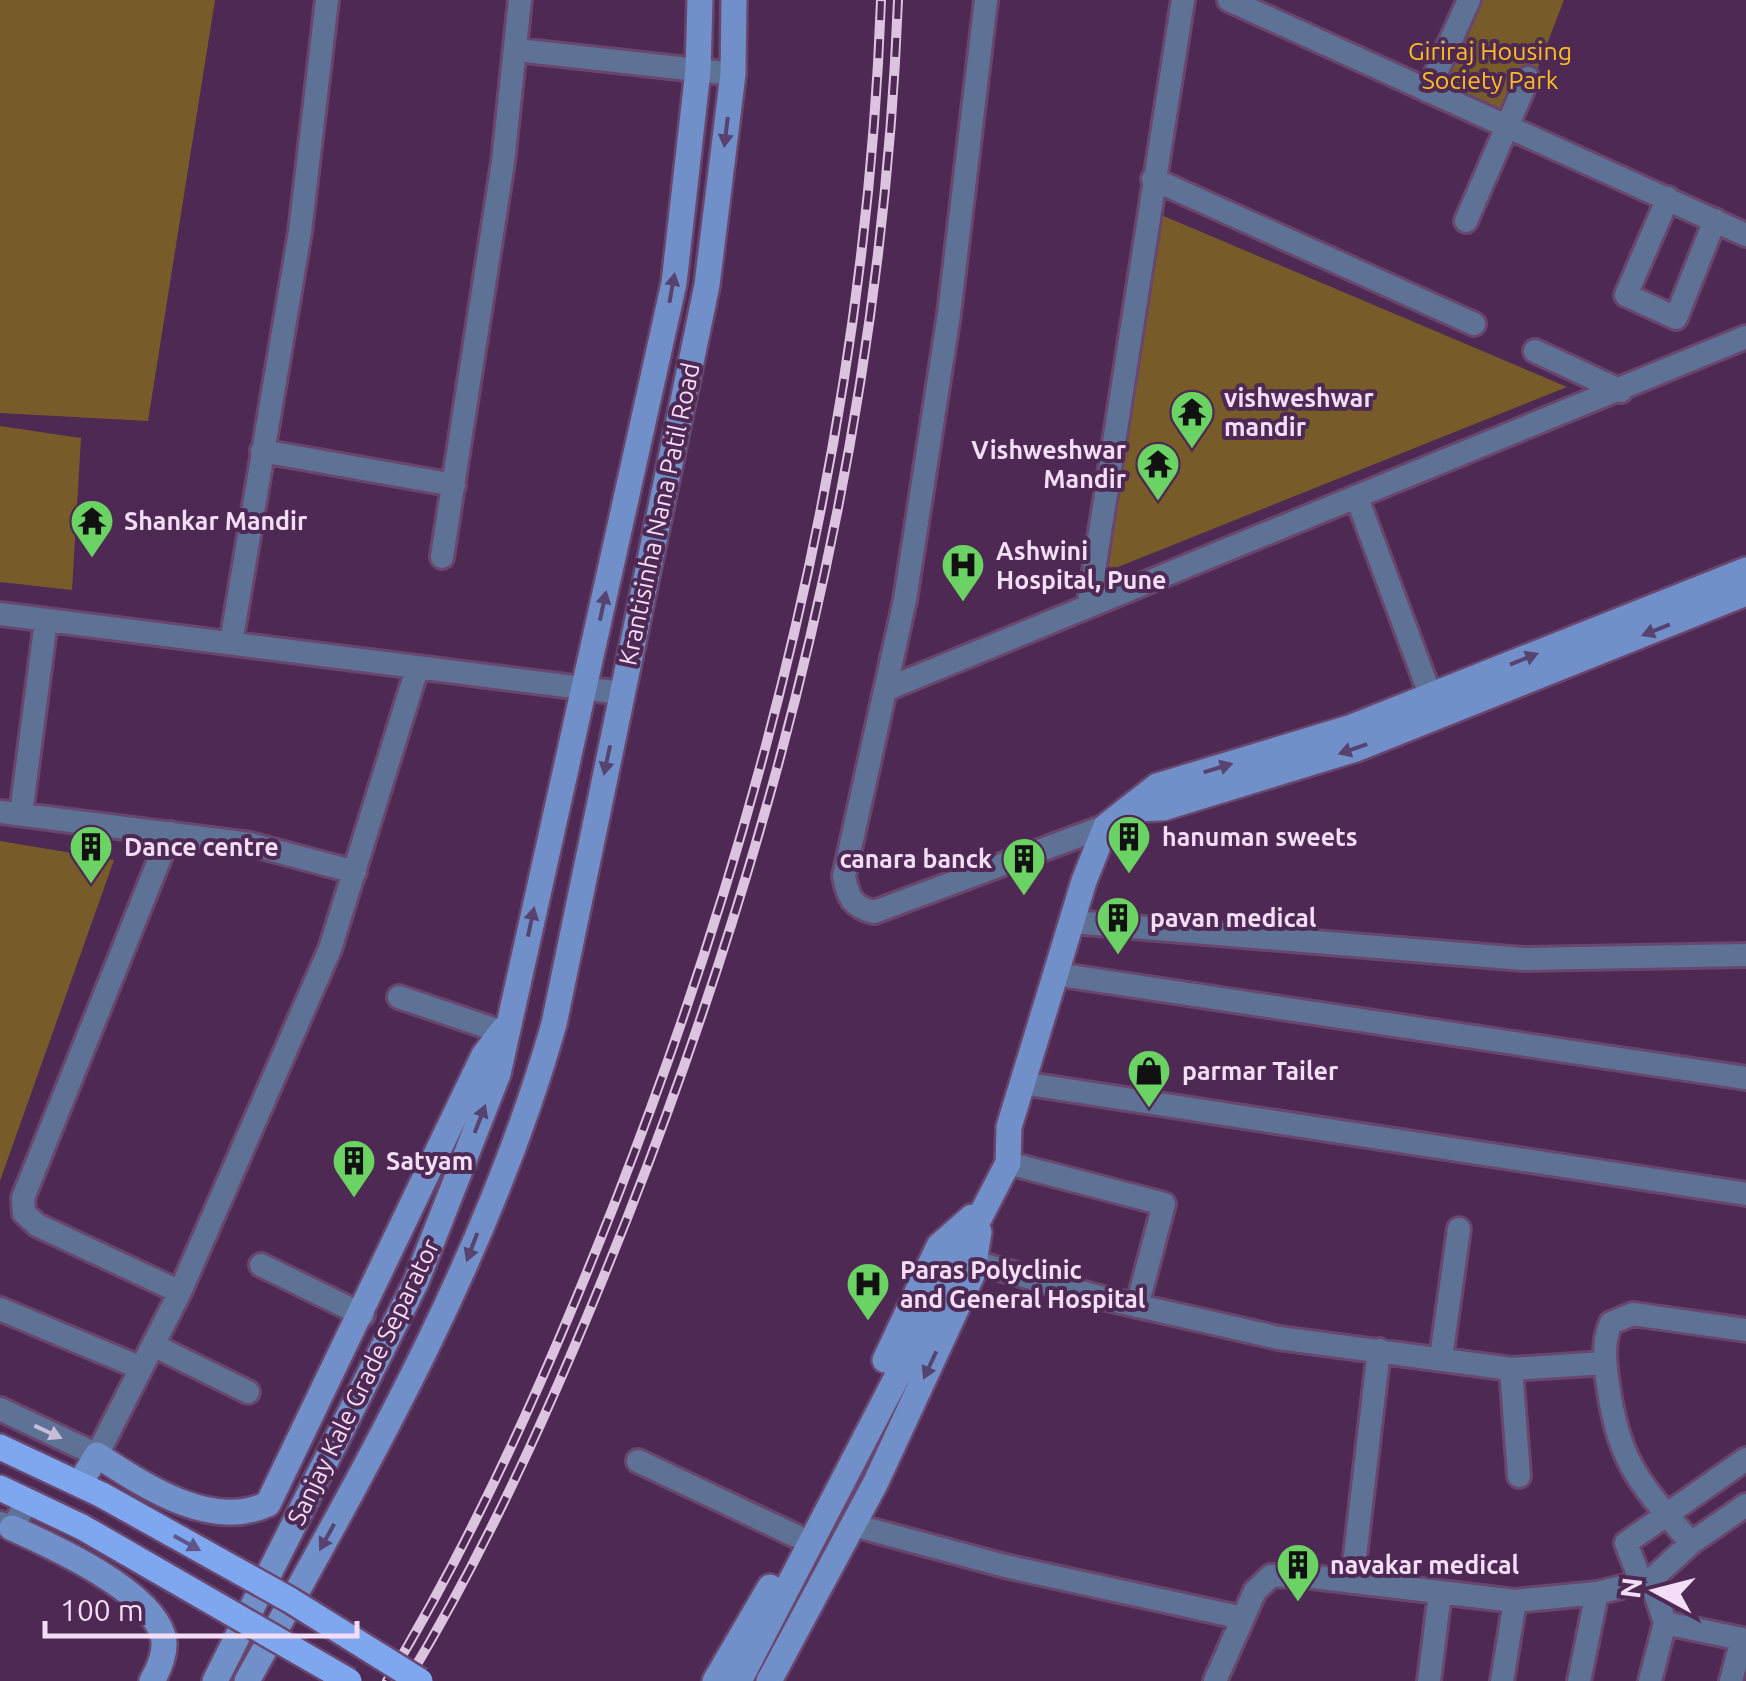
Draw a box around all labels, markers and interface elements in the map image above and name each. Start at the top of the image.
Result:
park label: Giriraj Housing Society Park [1408,37,1572,94]
one-way arrow [718,117,734,148]
one-way arrow [665,272,680,303]
street label: Krantisinha Nana Patil Road [613,360,705,668]
place label: vishweshwar mandir [1224,384,1374,441]
temple icon: vishweshwar mandir [1169,389,1215,450]
place label: Vishweshwar Mandir [971,436,1127,493]
temple icon: Vishweshwar Mandir [1135,441,1181,502]
temple icon: Shankar Mandir [69,498,115,559]
place label: Shankar Mandir [124,507,308,535]
place label: Ashwini Hospital, Pune [996,537,1166,594]
hospital icon: Ashwini Hospital, Pune [940,542,986,603]
one-way arrow [596,590,611,621]
one-way arrow [1640,622,1670,638]
one-way arrow [1510,651,1540,667]
one-way arrow [1338,742,1368,757]
one-way arrow [598,745,614,776]
one-way arrow [1203,760,1234,775]
building icon: hanuman sweets [1106,814,1152,875]
place label: hanuman sweets [1162,823,1358,851]
building icon: Dance centre [68,824,114,885]
place label: Dance centre [124,833,279,861]
building icon: canara banck [1001,836,1047,897]
place label: canara banck [839,845,992,873]
building icon: pavan medical [1095,895,1141,956]
place label: pavan medical [1150,904,1317,932]
one-way arrow [524,907,539,938]
shop icon: parmar Tailer [1126,1048,1172,1109]
place label: parmar Tailer [1182,1057,1339,1085]
one-way arrow [473,1103,489,1133]
building icon: Satyam [331,1138,377,1199]
place label: Satyam [386,1147,473,1175]
one-way arrow [464,1232,480,1262]
street label: Sanjay Kale Grade Separator [281,1234,445,1530]
place label: Paras Polyclinic and General Hospital [900,1256,1146,1313]
hospital icon: Paras Polyclinic and General Hospital [845,1261,891,1322]
one-way arrow [922,1350,939,1379]
one-way arrow [34,1424,63,1440]
one-way arrow [319,1523,336,1552]
one-way arrow [173,1533,201,1551]
north arrow [1606,1541,1706,1641]
building icon: navakar medical [1275,1542,1321,1603]
place label: navakar medical [1330,1551,1520,1579]
scale bar [45,1576,358,1638]
text: N [1614,1576,1647,1600]
text: 100 m [60,1593,144,1627]

